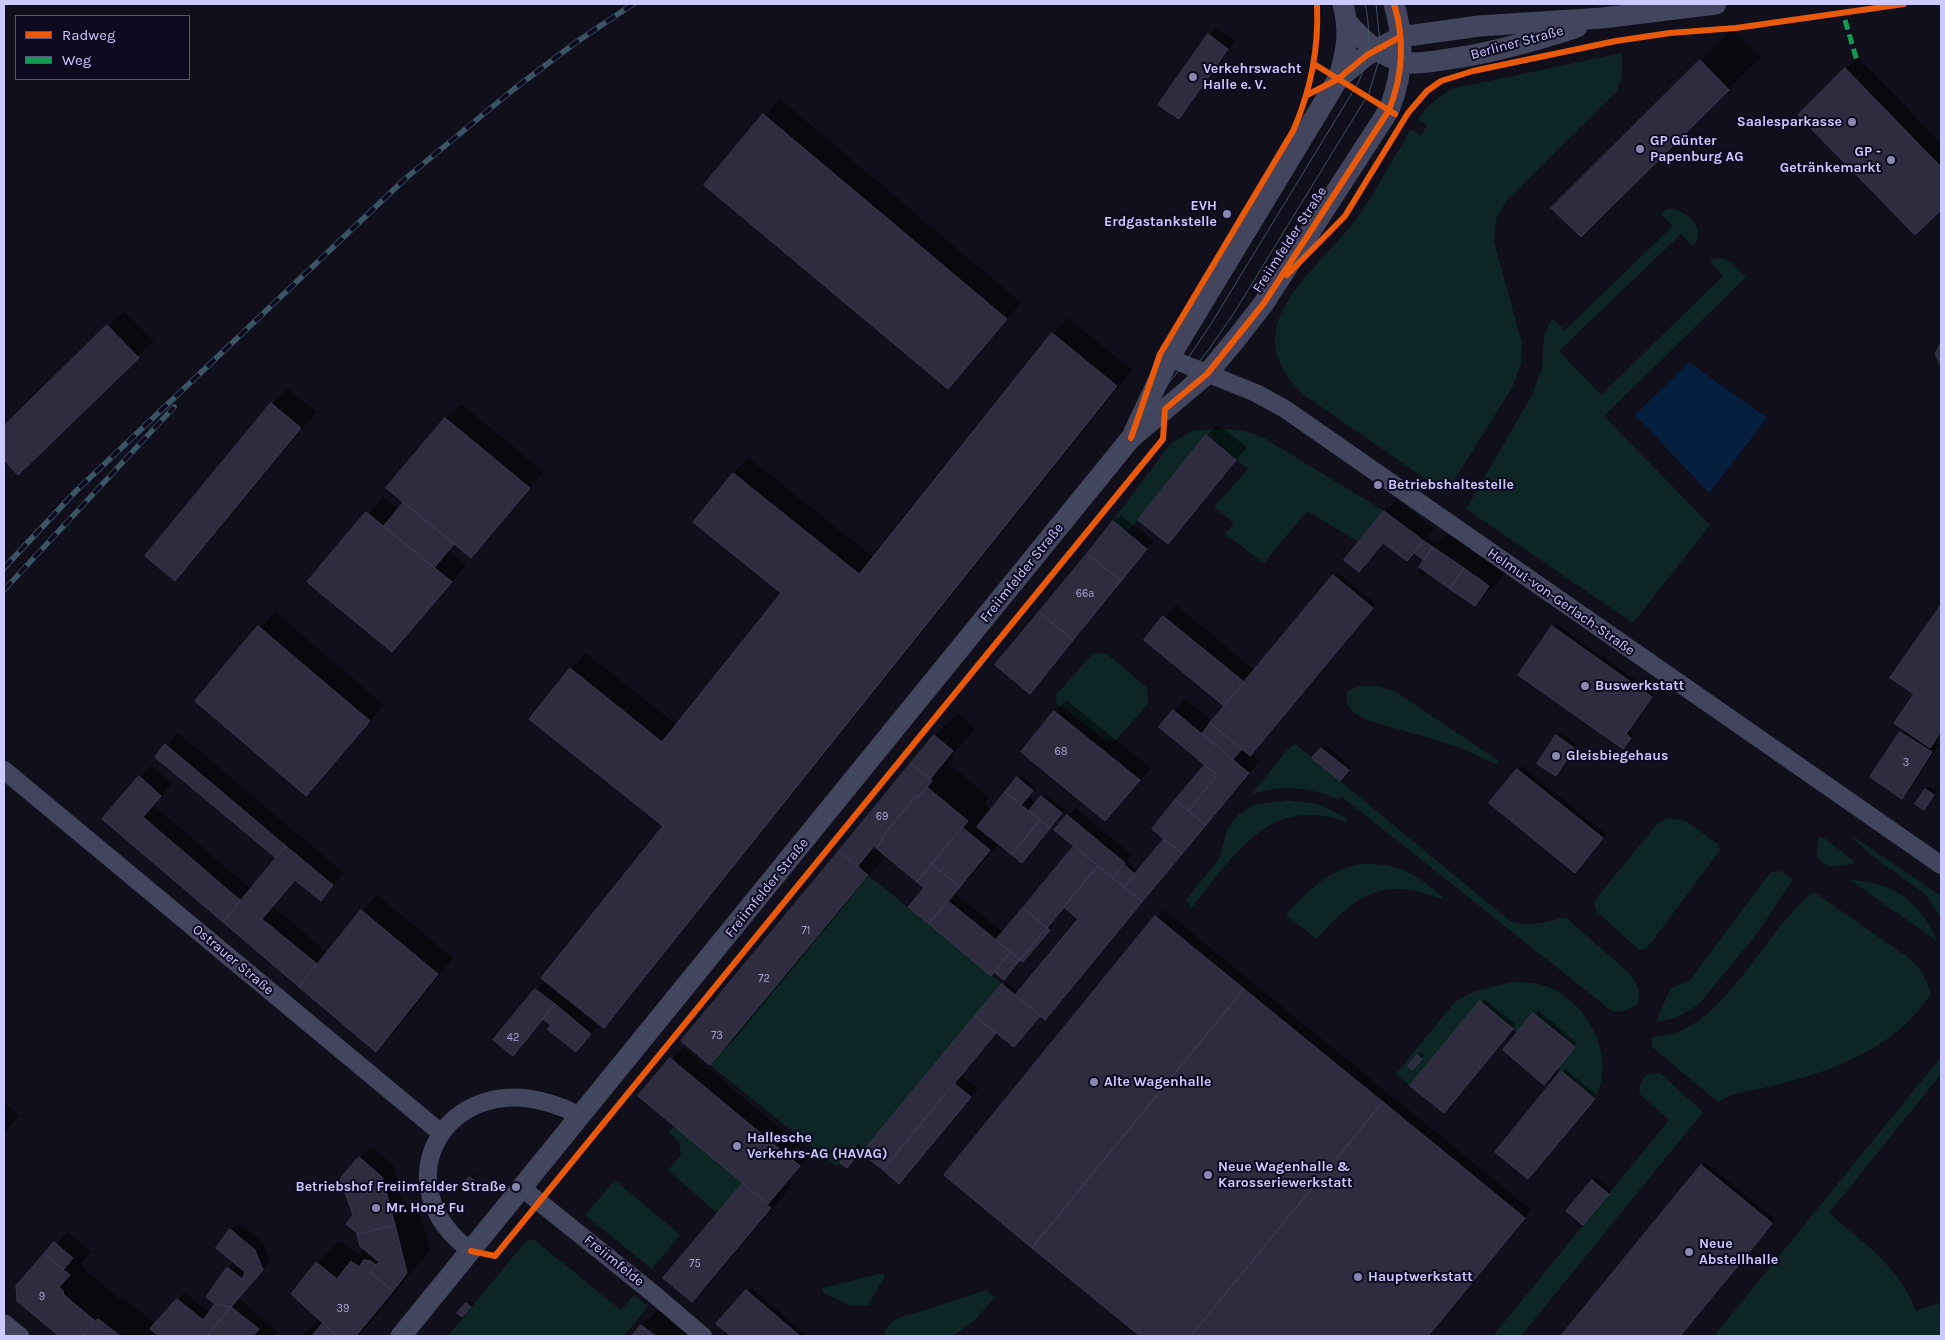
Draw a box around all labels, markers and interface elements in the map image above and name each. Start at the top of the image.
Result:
legend [15,15,190,80]
street label: Berliner Straße [1469,23,1565,63]
text: Radweg [62,26,115,44]
text: Weg [62,51,91,69]
place label: Verkehrswacht Halle e. V. [1203,61,1302,94]
marker: Verkehrswacht Halle e. V. [1187,71,1199,83]
place label: Saalesparkasse [1737,114,1842,130]
marker: Saalesparkasse [1846,116,1858,128]
place label: GP Günter Papenburg AG [1650,133,1744,166]
marker: GP Günter Papenburg AG [1634,143,1646,155]
place label: GP - Getränkemarkt [1780,144,1881,176]
marker: GP - Getränkemarkt [1885,154,1897,166]
street label: Freiimfelder Straße [1249,184,1331,296]
place label: EVH Erdgastankstelle [1104,198,1217,230]
marker: EVH Erdgastankstelle [1221,208,1233,220]
place label: Betriebshaltestelle [1388,477,1514,493]
marker: Betriebshaltestelle [1372,479,1384,491]
street label: Freiimfelder Straße [977,520,1067,626]
street label: Helmut-von-Gerlach-Straße [1484,545,1638,659]
house number: 66a [1076,587,1094,601]
place label: Buswerkstatt [1595,678,1684,694]
marker: Buswerkstatt [1579,680,1591,692]
house number: 68 [1054,745,1068,759]
place label: Gleisbiegehaus [1566,748,1668,764]
marker: Gleisbiegehaus [1550,750,1562,762]
house number: 3 [1903,756,1909,770]
house number: 69 [876,810,888,824]
street label: Freiimfelder Straße [722,835,812,941]
street label: Ostrauer Straße [189,921,277,999]
house number: 71 [802,924,810,938]
house number: 72 [758,972,770,986]
house number: 73 [711,1029,723,1043]
house number: 42 [507,1031,519,1045]
place label: Alte Wagenhalle [1104,1074,1212,1090]
marker: Alte Wagenhalle [1088,1076,1100,1088]
place label: Hallesche Verkehrs-AG (HAVAG) [747,1130,888,1162]
marker: Hallesche Verkehrs-AG (HAVAG) [731,1140,743,1152]
place label: Neue Wagenhalle & Karosseriewerkstatt [1218,1159,1352,1192]
marker: Neue Wagenhalle & Karosseriewerkstatt [1202,1169,1214,1181]
place label: Betriebshof Freiimfelder Straße [296,1179,506,1195]
marker: Betriebshof Freiimfelder Straße [510,1181,522,1193]
place label: Mr. Hong Fu [386,1200,465,1216]
marker: Mr. Hong Fu [370,1202,382,1214]
street label: Freiimfelde [581,1232,647,1290]
place label: Neue Abstellhalle [1699,1236,1778,1268]
marker: Neue Abstellhalle [1683,1246,1695,1258]
house number: 75 [689,1257,701,1271]
place label: Hauptwerkstatt [1368,1269,1473,1285]
marker: Hauptwerkstatt [1352,1271,1364,1283]
house number: 9 [39,1290,45,1304]
house number: 39 [337,1302,349,1316]

